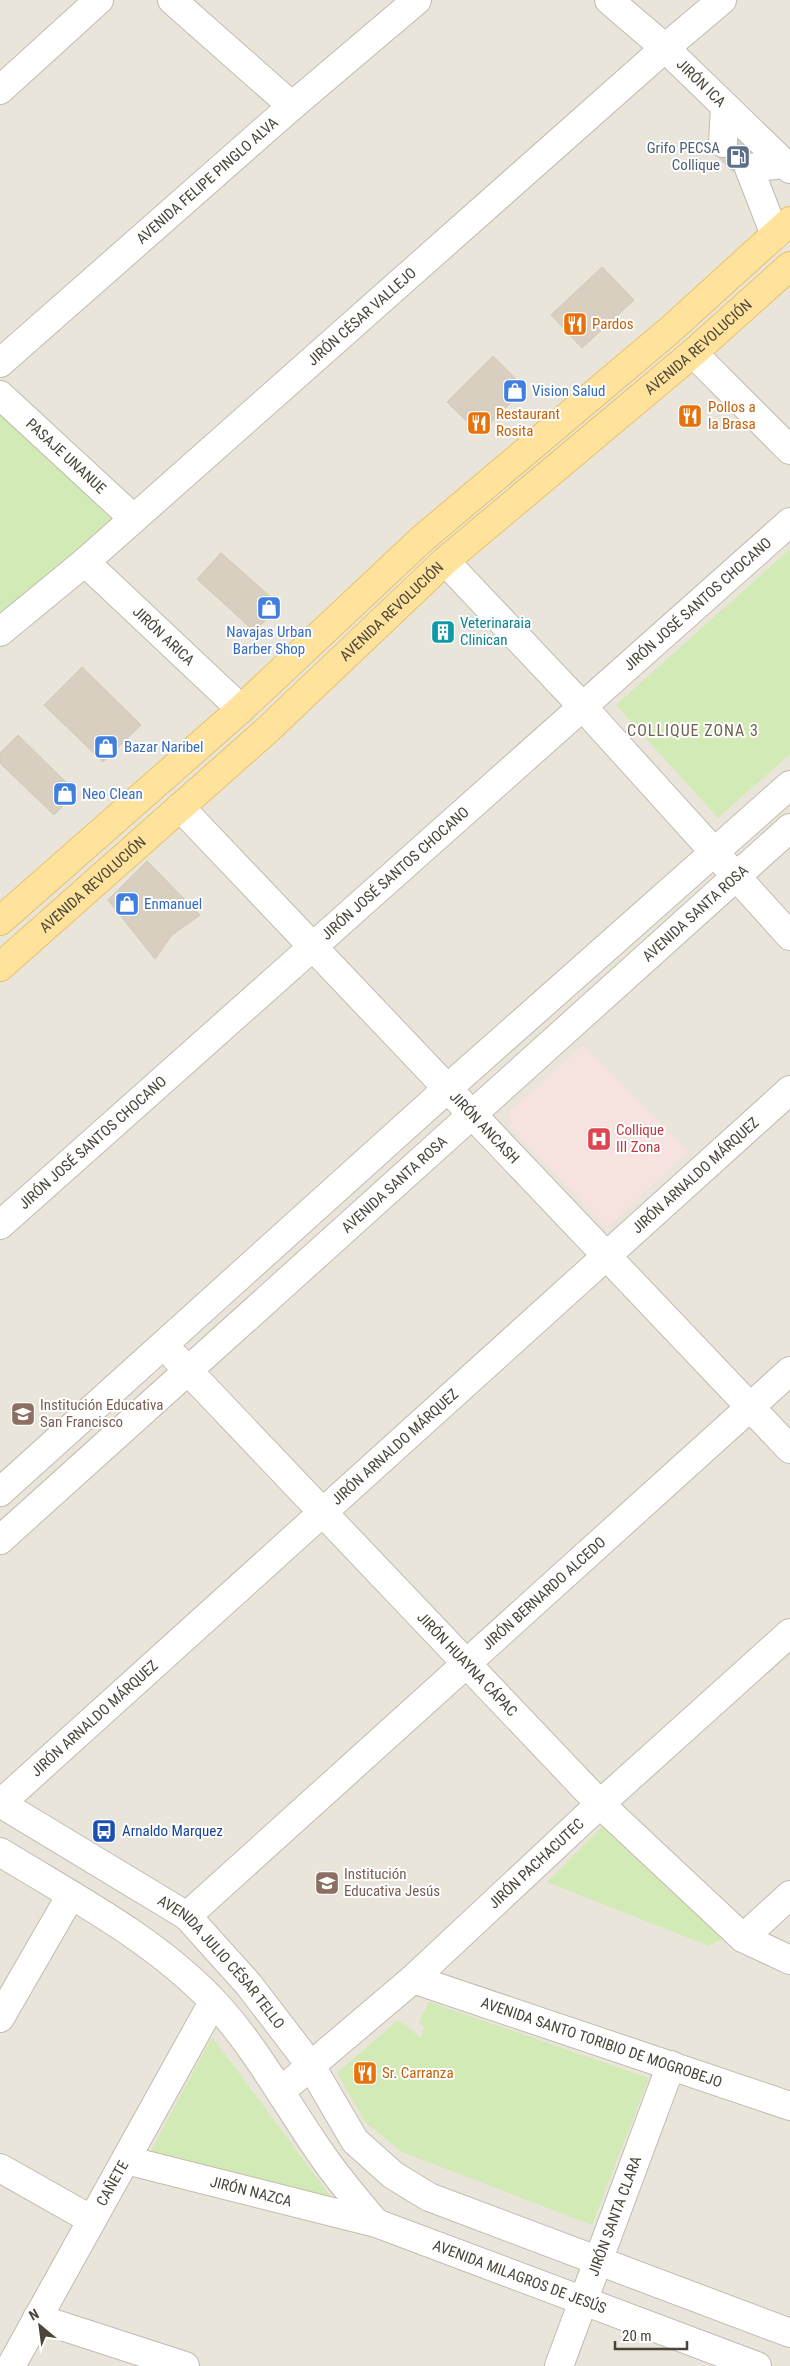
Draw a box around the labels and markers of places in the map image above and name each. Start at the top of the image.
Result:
place label: Grifo PECSA Collique [647,139,720,174]
fuel station icon: Grifo PECSA Collique [725,144,751,170]
restaurant icon: Pardos [562,311,588,337]
place label: Pardos [592,315,634,333]
shop icon: Vision Salud [502,378,528,404]
place label: Vision Salud [532,382,605,400]
place label: Pollos a la Brasa [708,398,756,433]
restaurant icon: Pollos a la Brasa [677,403,703,429]
place label: Restaurant Rosita [496,405,560,440]
restaurant icon: Restaurant Rosita [466,410,492,436]
shop icon: Navajas Urban Barber Shop [256,595,282,621]
place label: Veterinaraia Clinican [460,614,531,649]
building icon: Veterinaraia Clinican [430,619,456,645]
place label: Navajas Urban Barber Shop [226,623,312,658]
shop icon: Bazar Naribel [93,734,119,760]
place label: Bazar Naribel [124,738,204,756]
shop icon: Neo Clean [52,781,78,807]
place label: Neo Clean [82,785,143,803]
shop icon: Enmanuel [114,891,140,917]
place label: Enmanuel [144,895,202,913]
place label: Collique III Zona [616,1121,664,1156]
hospital icon: Collique III Zona [586,1126,612,1152]
place label: Institución Educativa San Francisco [40,1396,164,1431]
school or university icon: Institución Educativa San Francisco [10,1401,36,1427]
bus stop icon: Arnaldo Marquez [91,1818,117,1844]
place label: Arnaldo Marquez [122,1822,223,1840]
place label: Institución Educativa Jesús [344,1865,440,1900]
school or university icon: Institución Educativa Jesús [314,1870,340,1896]
restaurant icon: Sr. Carranza [352,2060,378,2086]
place label: Sr. Carranza [382,2064,454,2082]

